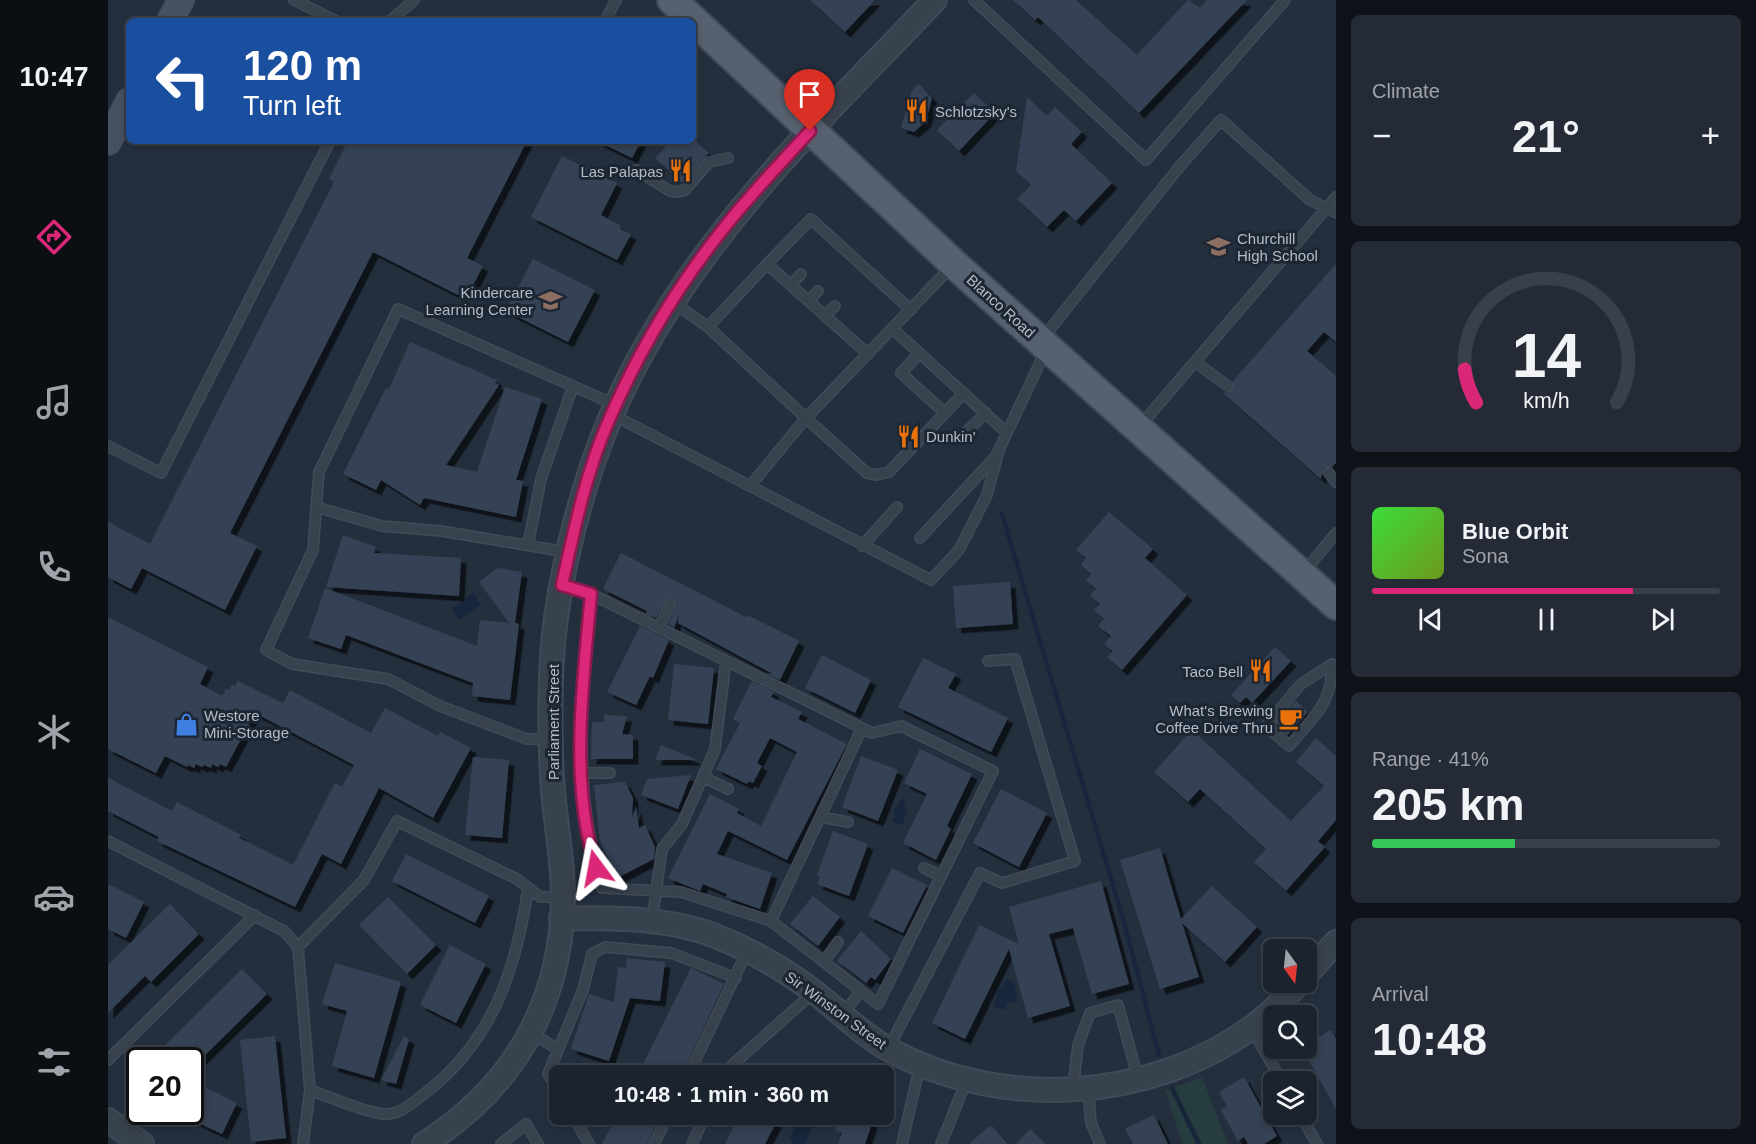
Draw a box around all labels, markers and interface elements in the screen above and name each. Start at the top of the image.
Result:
icon: left [144,42,222,120]
text: 120 m [243,42,362,89]
text: 10:47 [19,62,89,92]
pin [784,69,835,131]
icon: arrive [793,78,826,111]
text: Climate [1372,80,1440,102]
text: Turn left [243,91,341,121]
restaurant icon: Schlotzsky's [904,98,930,124]
place label: Schlotzsky's [935,103,1017,120]
text: 21° [1512,111,1580,162]
text: − [1372,117,1391,154]
text: + [1701,117,1720,154]
restaurant icon: Las Palapas [668,158,694,184]
place label: Las Palapas [580,163,663,180]
icon: directions [33,216,75,258]
place label: Churchill High School [1237,230,1318,264]
school or university icon: Churchill High School [1206,234,1232,260]
street label: Blanco Road [963,271,1039,341]
place label: Kindercare Learning Center [425,284,533,318]
school or university icon: Kindercare Learning Center [538,288,564,314]
text: 14 [1511,321,1581,390]
icon: music [33,381,75,423]
text: km/h [1523,390,1569,414]
restaurant icon: Dunkin' [895,423,921,449]
place label: Dunkin' [926,428,976,445]
text: Blue Orbit [1462,519,1568,544]
text: Sona [1462,545,1509,567]
icon: phone [33,546,75,588]
icon: previous [1414,603,1447,636]
icon: pause [1530,603,1563,636]
icon: next [1646,603,1679,636]
restaurant icon: Taco Bell [1248,658,1274,684]
street label: Parliament Street [545,663,562,780]
place label: Taco Bell [1182,663,1243,680]
place label: What's Brewing Coffee Drive Thru [1155,702,1273,736]
cafe icon: What's Brewing Coffee Drive Thru [1278,706,1304,732]
place label: Westore Mini-Storage [204,707,289,741]
icon: climate [33,711,75,753]
shop icon: Westore Mini-Storage [173,711,199,737]
text: Range · 41% [1372,748,1489,770]
text: 205 km [1372,779,1525,830]
position arrow [564,836,628,900]
icon: car [33,876,75,918]
north arrow [1263,939,1317,993]
map controls [1263,939,1317,1125]
street label: Sir Winston Street [782,968,891,1053]
text: Arrival [1372,983,1429,1005]
button: search [1263,1005,1317,1059]
text: 10:48 [1372,1014,1487,1065]
icon: filters [33,1041,75,1083]
speed limit sign: 20 [126,1047,204,1125]
button: layers [1263,1071,1317,1125]
text: 10:48 · 1 min · 360 m [614,1082,829,1107]

